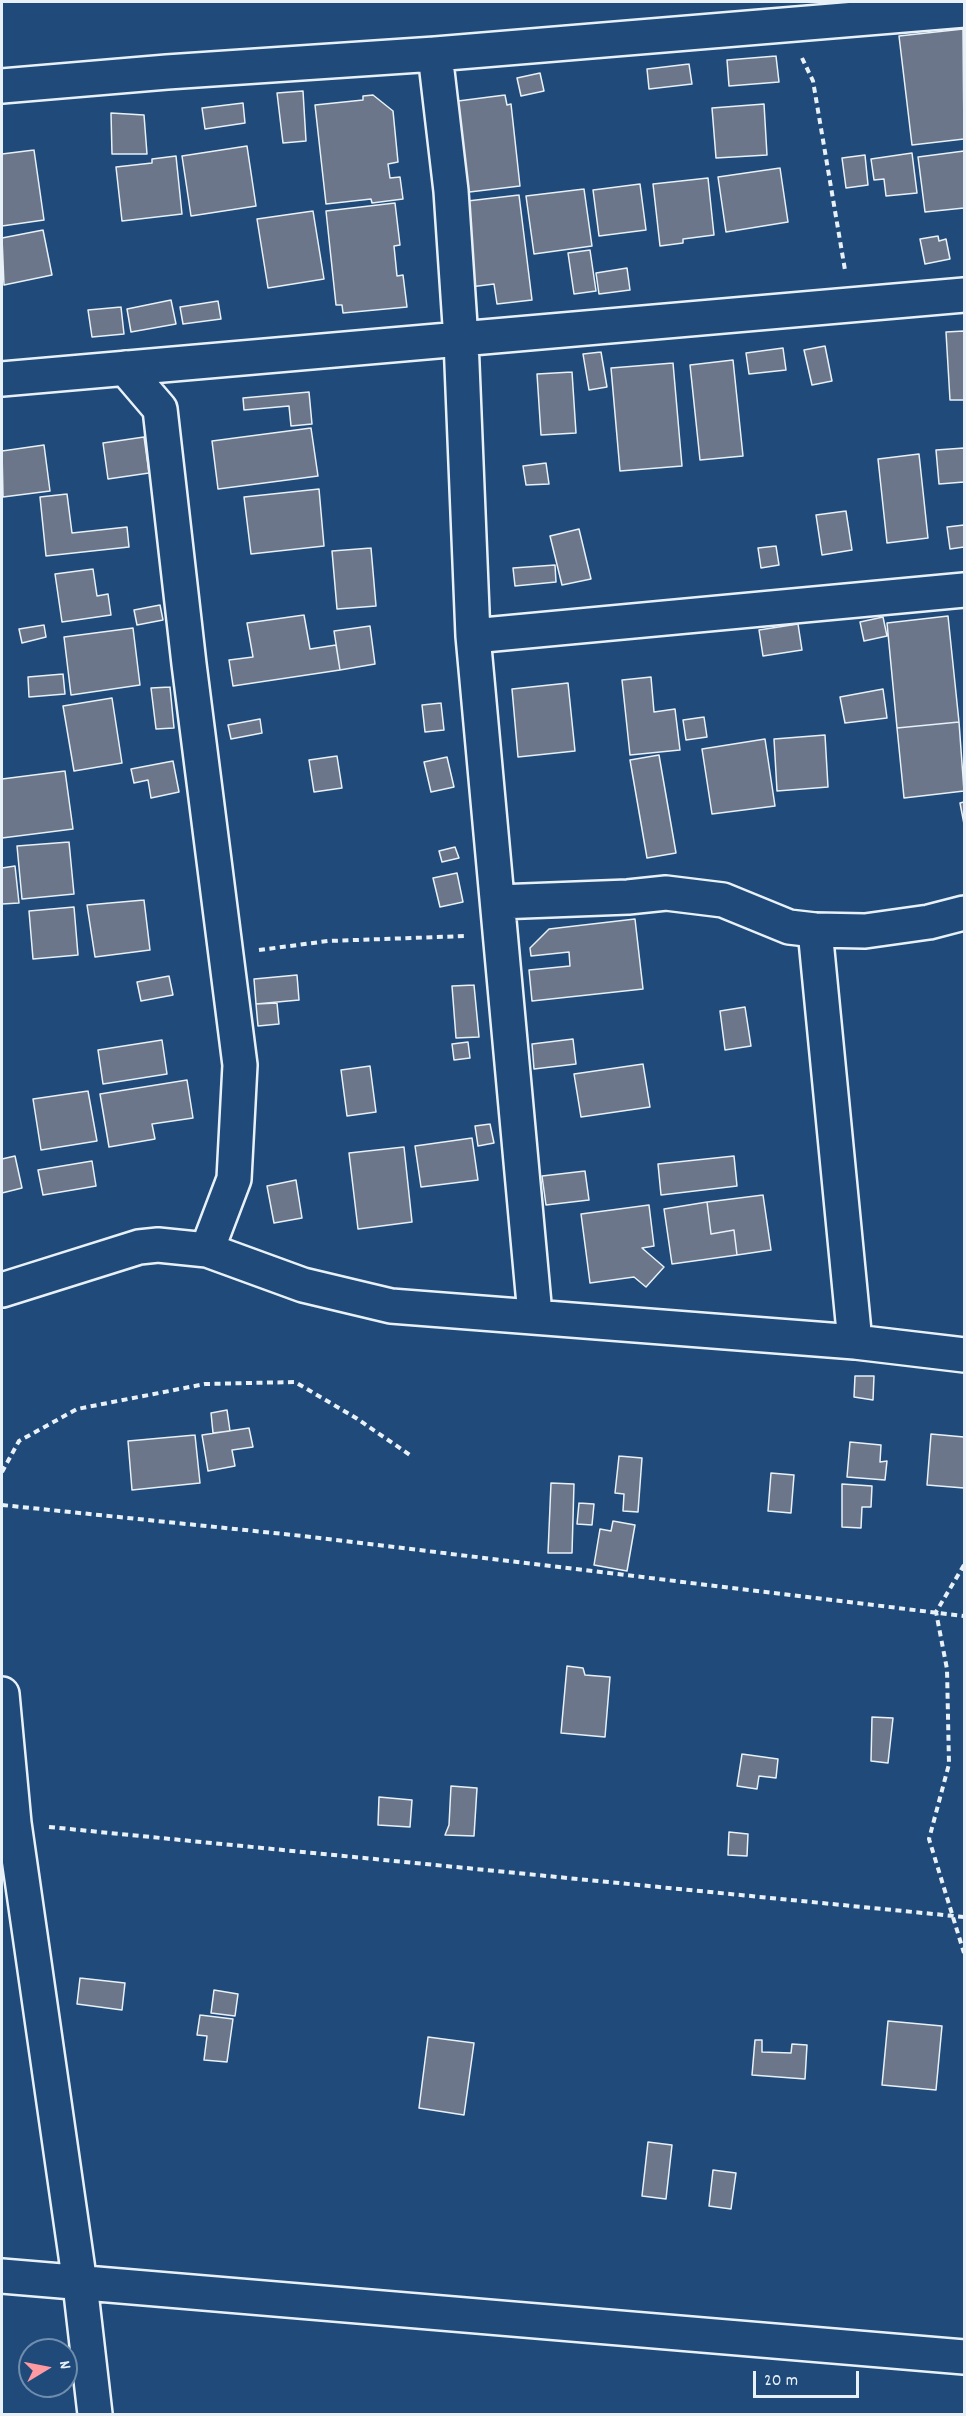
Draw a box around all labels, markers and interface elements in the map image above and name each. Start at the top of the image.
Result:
north arrow [18,2338,78,2398]
text: N [52,2359,76,2371]
scale bar [756,2359,862,2397]
text: 20 m [764,2369,798,2394]

